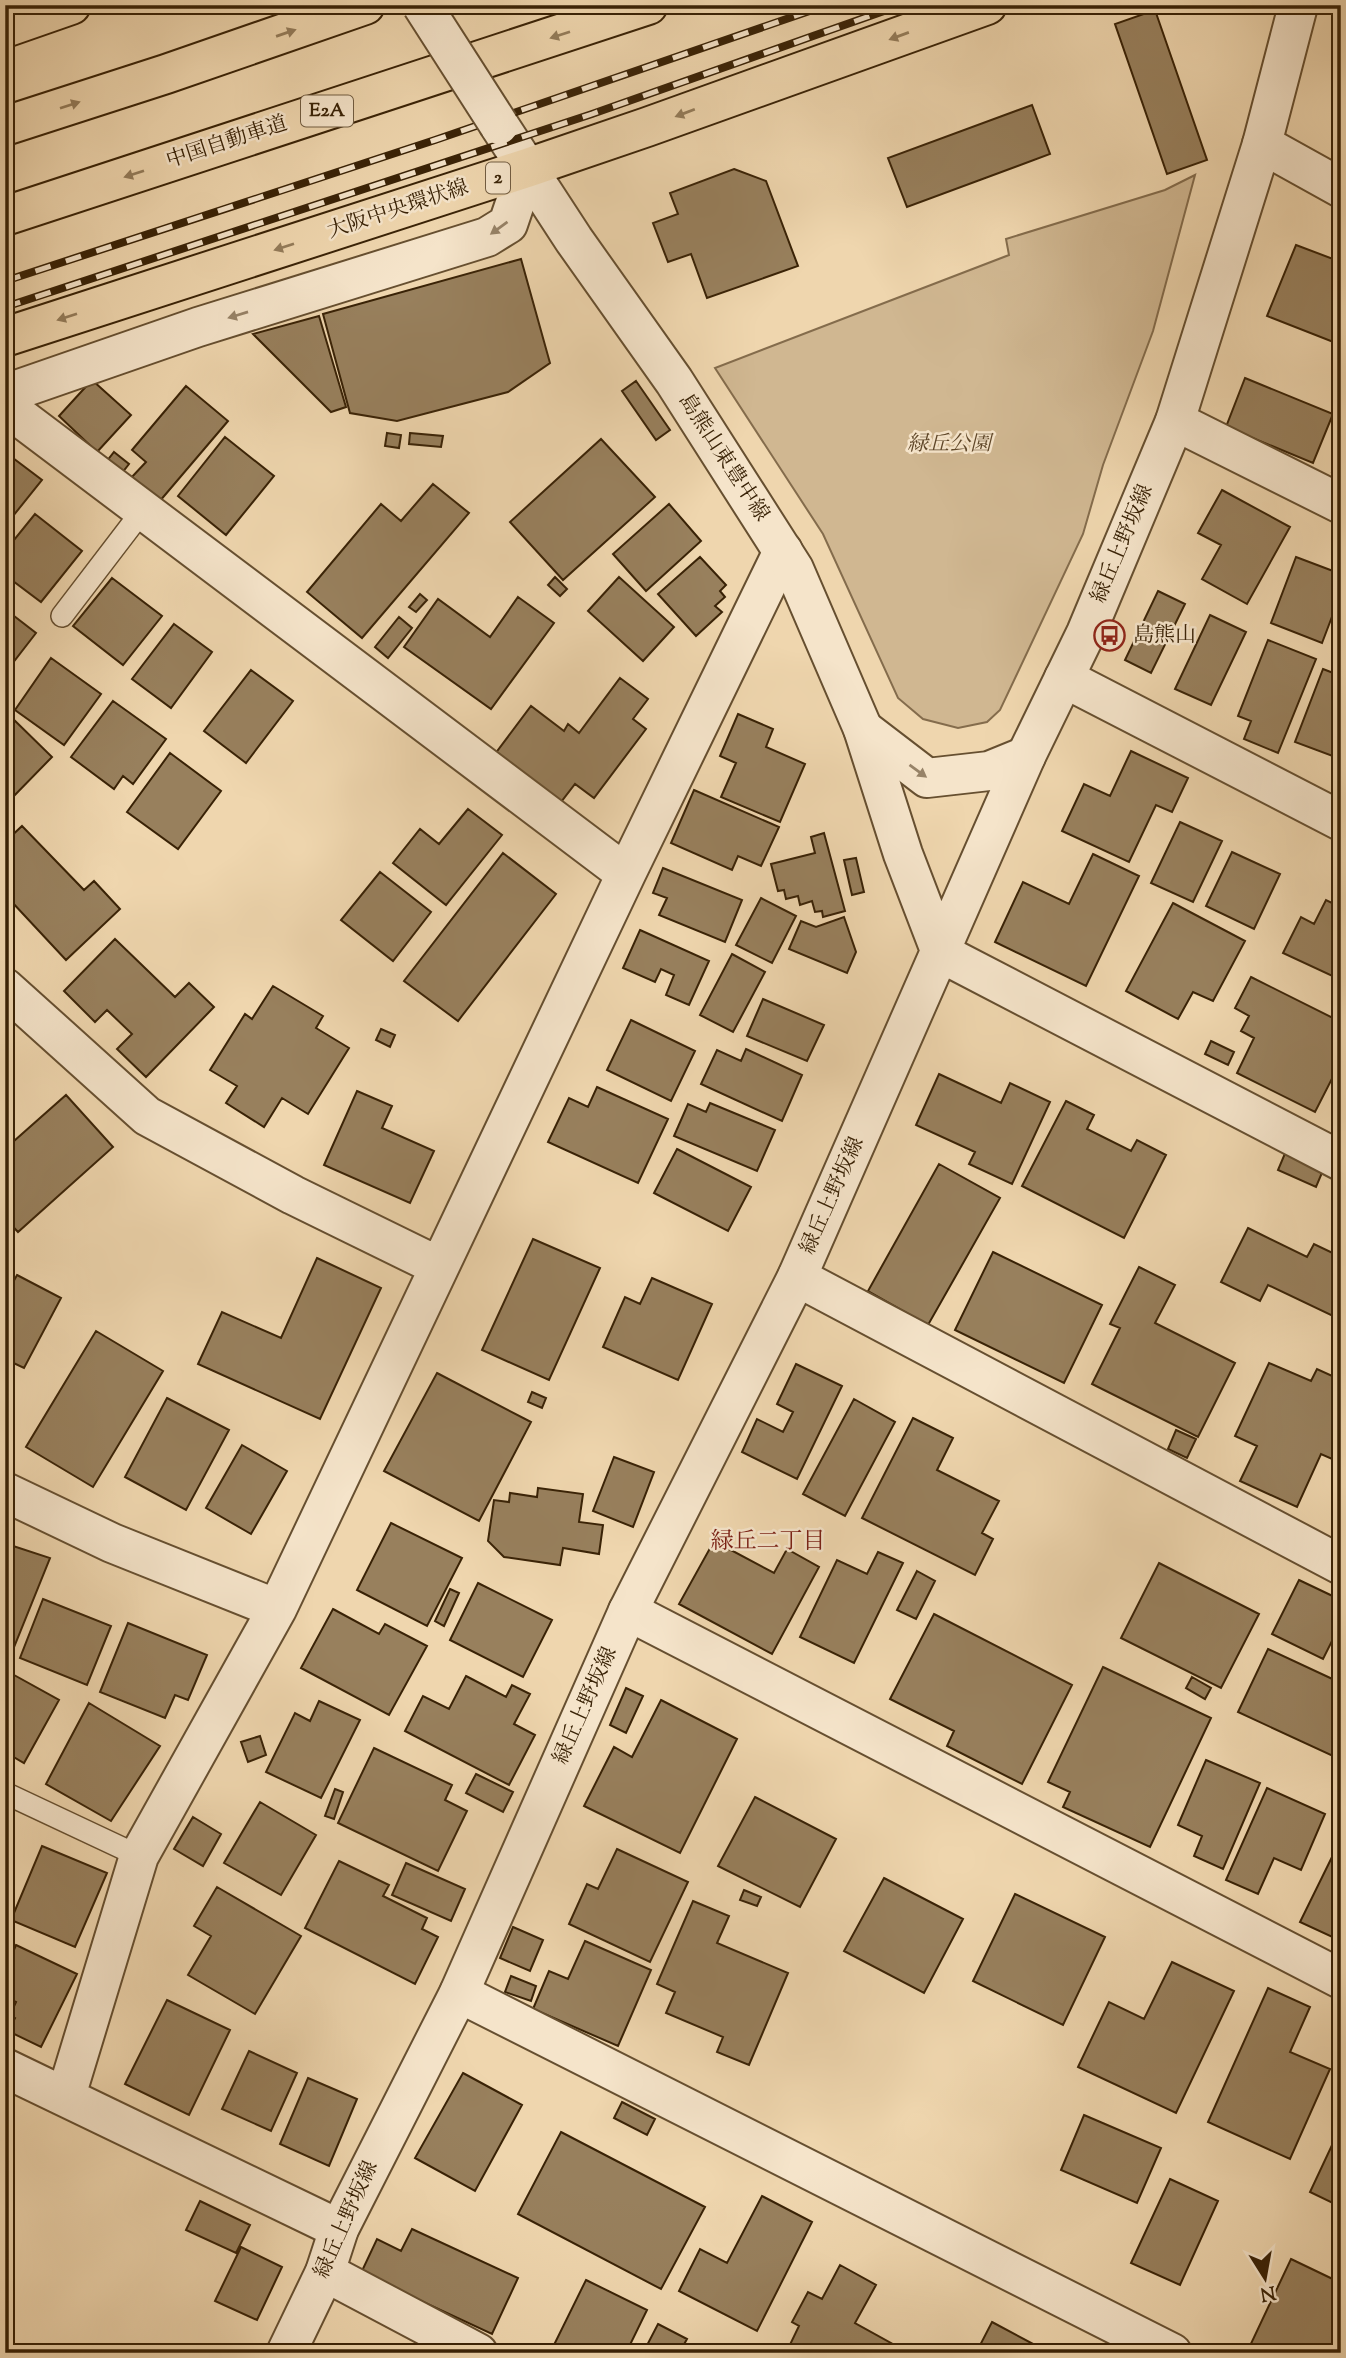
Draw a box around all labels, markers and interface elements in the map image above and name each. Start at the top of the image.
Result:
one-way arrow [275,27,296,38]
one-way arrow [549,30,570,41]
one-way arrow [889,31,910,42]
road number: E2A [301,96,353,127]
one-way arrow [60,99,81,110]
one-way arrow [675,108,696,119]
street label: 中国自動車道 [162,109,292,177]
road number: 2 [486,162,510,194]
one-way arrow [123,169,144,179]
street label: 大阪中央環状線 [323,173,473,247]
one-way arrow [490,221,509,235]
one-way arrow [273,242,294,253]
one-way arrow [227,310,248,320]
one-way arrow [56,312,77,323]
street label: 島熊山東豊中線 [670,388,776,528]
park label: 緑丘公園 [907,430,994,460]
street label: 緑丘上野坂線 [1085,480,1161,608]
bus stop icon: 島熊山 [1093,619,1127,653]
place label: 島熊山 [1133,621,1196,651]
one-way arrow [908,763,926,778]
street label: 緑丘上野坂線 [794,1132,872,1260]
district label: 緑丘二丁目 [711,1526,826,1559]
street label: 緑丘上野坂線 [547,1642,625,1770]
street label: 緑丘上野坂線 [308,2156,386,2284]
north arrow [1230,2242,1300,2312]
text: N [1258,2278,1278,2307]

